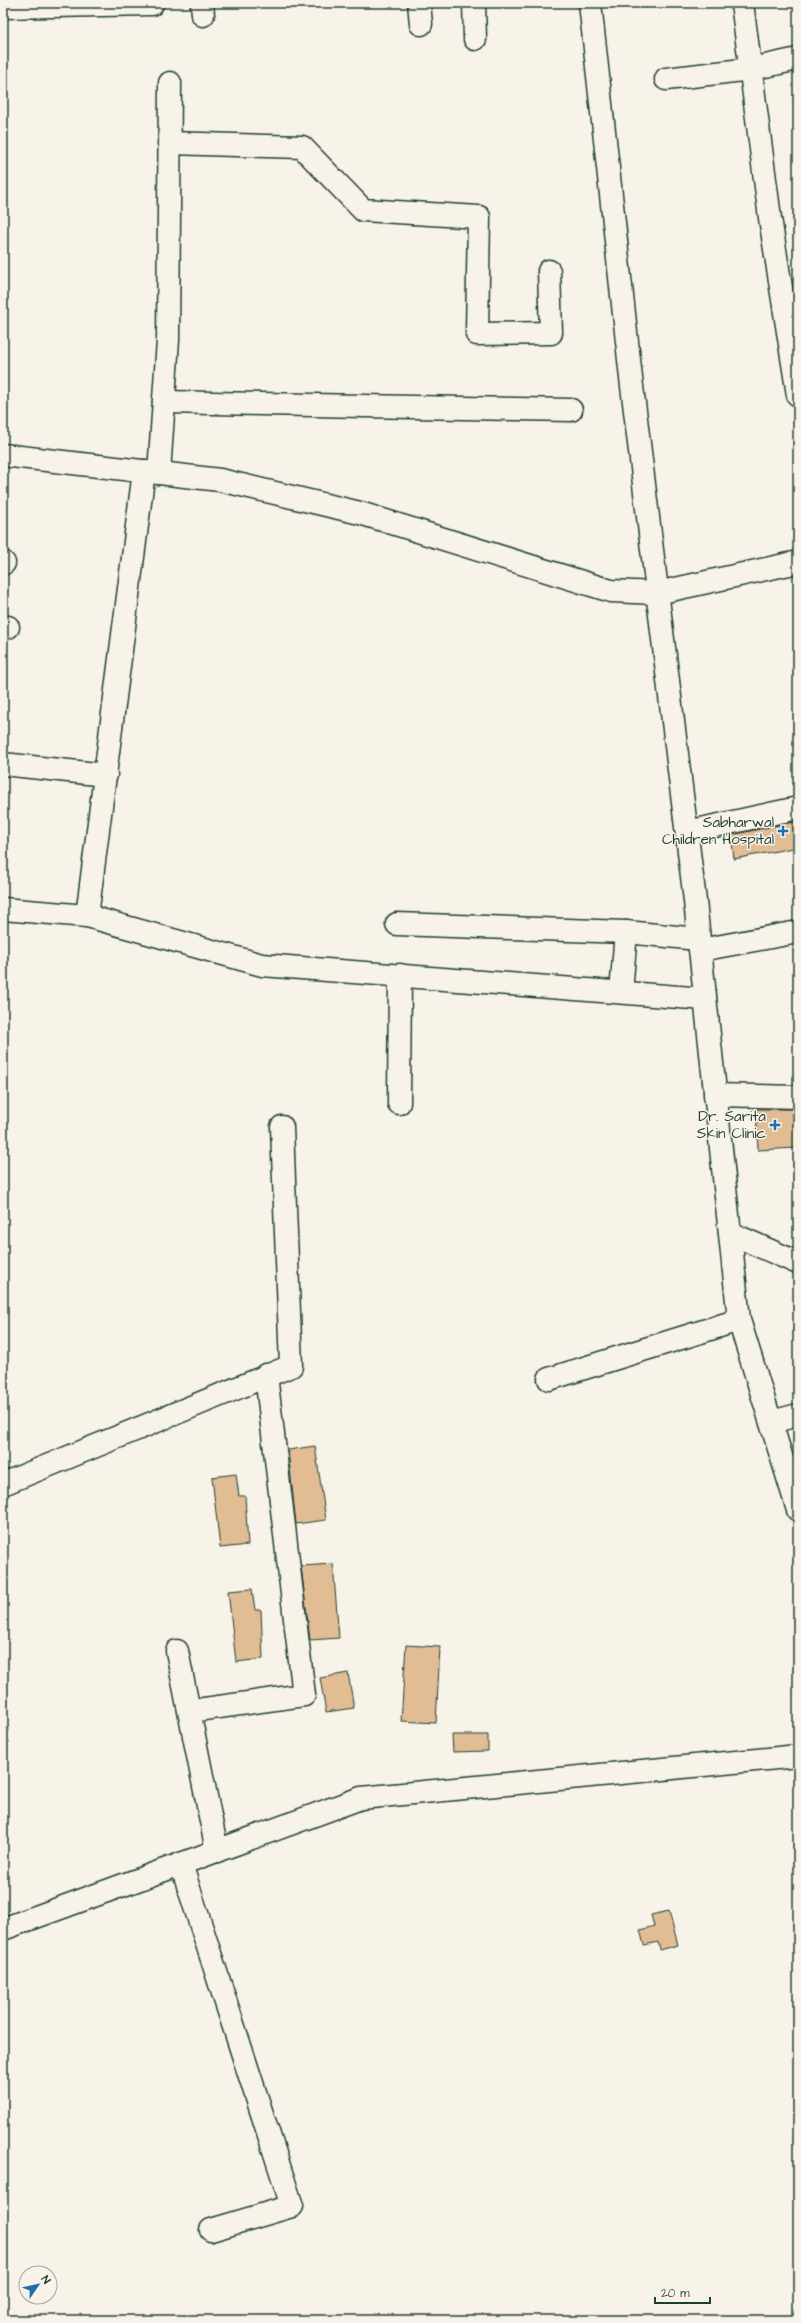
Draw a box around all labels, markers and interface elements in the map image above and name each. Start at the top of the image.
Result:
place label: Sabharwal Children Hospital [662,812,774,850]
marker: Sabharwal Children Hospital [777,825,789,837]
place label: Dr. Sarita Skin Clinic [697,1106,767,1144]
marker: Dr. Sarita Skin Clinic [769,1119,781,1131]
north arrow [18,2265,58,2305]
text: N [38,2273,54,2287]
scale bar [655,2279,710,2305]
text: 20 m [661,2285,690,2302]

